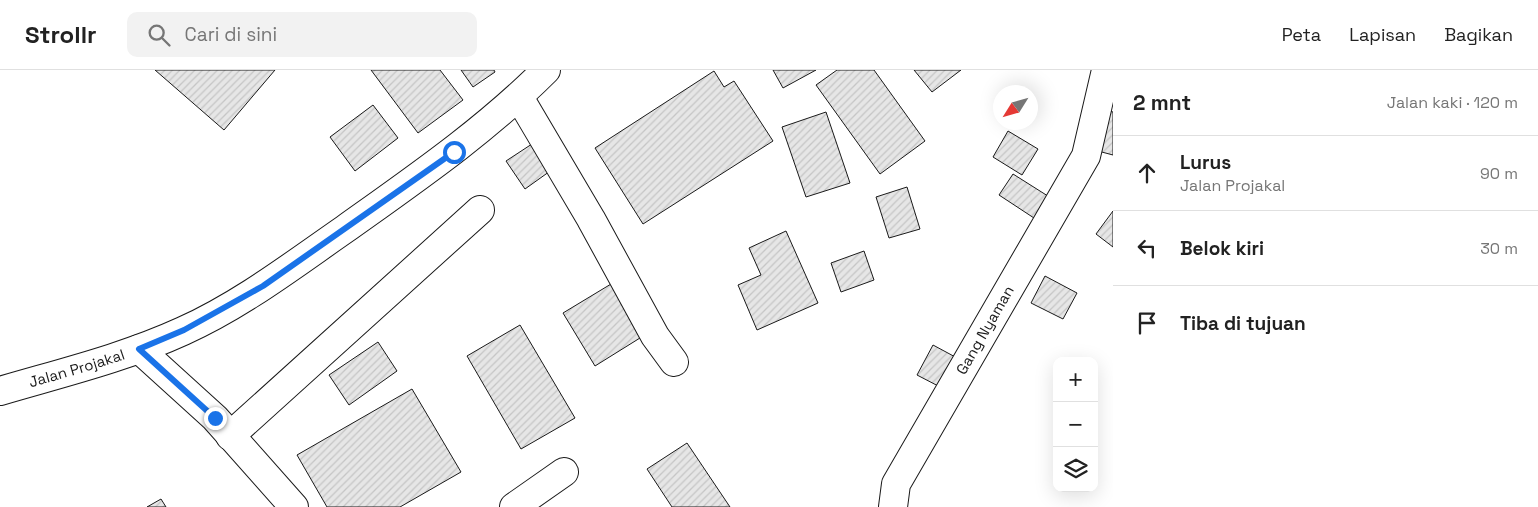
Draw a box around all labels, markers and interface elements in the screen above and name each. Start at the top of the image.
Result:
search box [127,12,477,57]
text: Strollr [25,19,97,50]
icon: search [145,21,173,49]
text: Cari di sini [185,22,277,47]
text: Peta [1282,23,1321,46]
text: Lapisan [1349,23,1416,46]
text: Bagikan [1444,23,1513,46]
north arrow [993,85,1038,130]
text: 2 mnt [1133,89,1191,116]
text: Jalan kaki · 120 m [1387,92,1518,113]
route start [443,141,466,164]
text: Lurus [1180,150,1231,175]
icon: ahead [1133,159,1161,187]
text: 90 m [1480,163,1518,184]
text: Jalan Projakal [1180,175,1285,196]
icon: left [1133,234,1161,262]
text: Belok kiri [1180,236,1264,261]
text: 30 m [1480,238,1518,259]
street label: Gang Nyaman [951,282,1018,378]
icon: arrive [1133,309,1161,337]
text: Tiba di tujuan [1180,311,1306,336]
street label: Jalan Projakal [27,345,127,391]
map controls [1053,357,1098,492]
button: + [1053,357,1098,402]
button: − [1053,402,1098,447]
route end [204,407,227,430]
button: layers [1053,447,1098,492]

